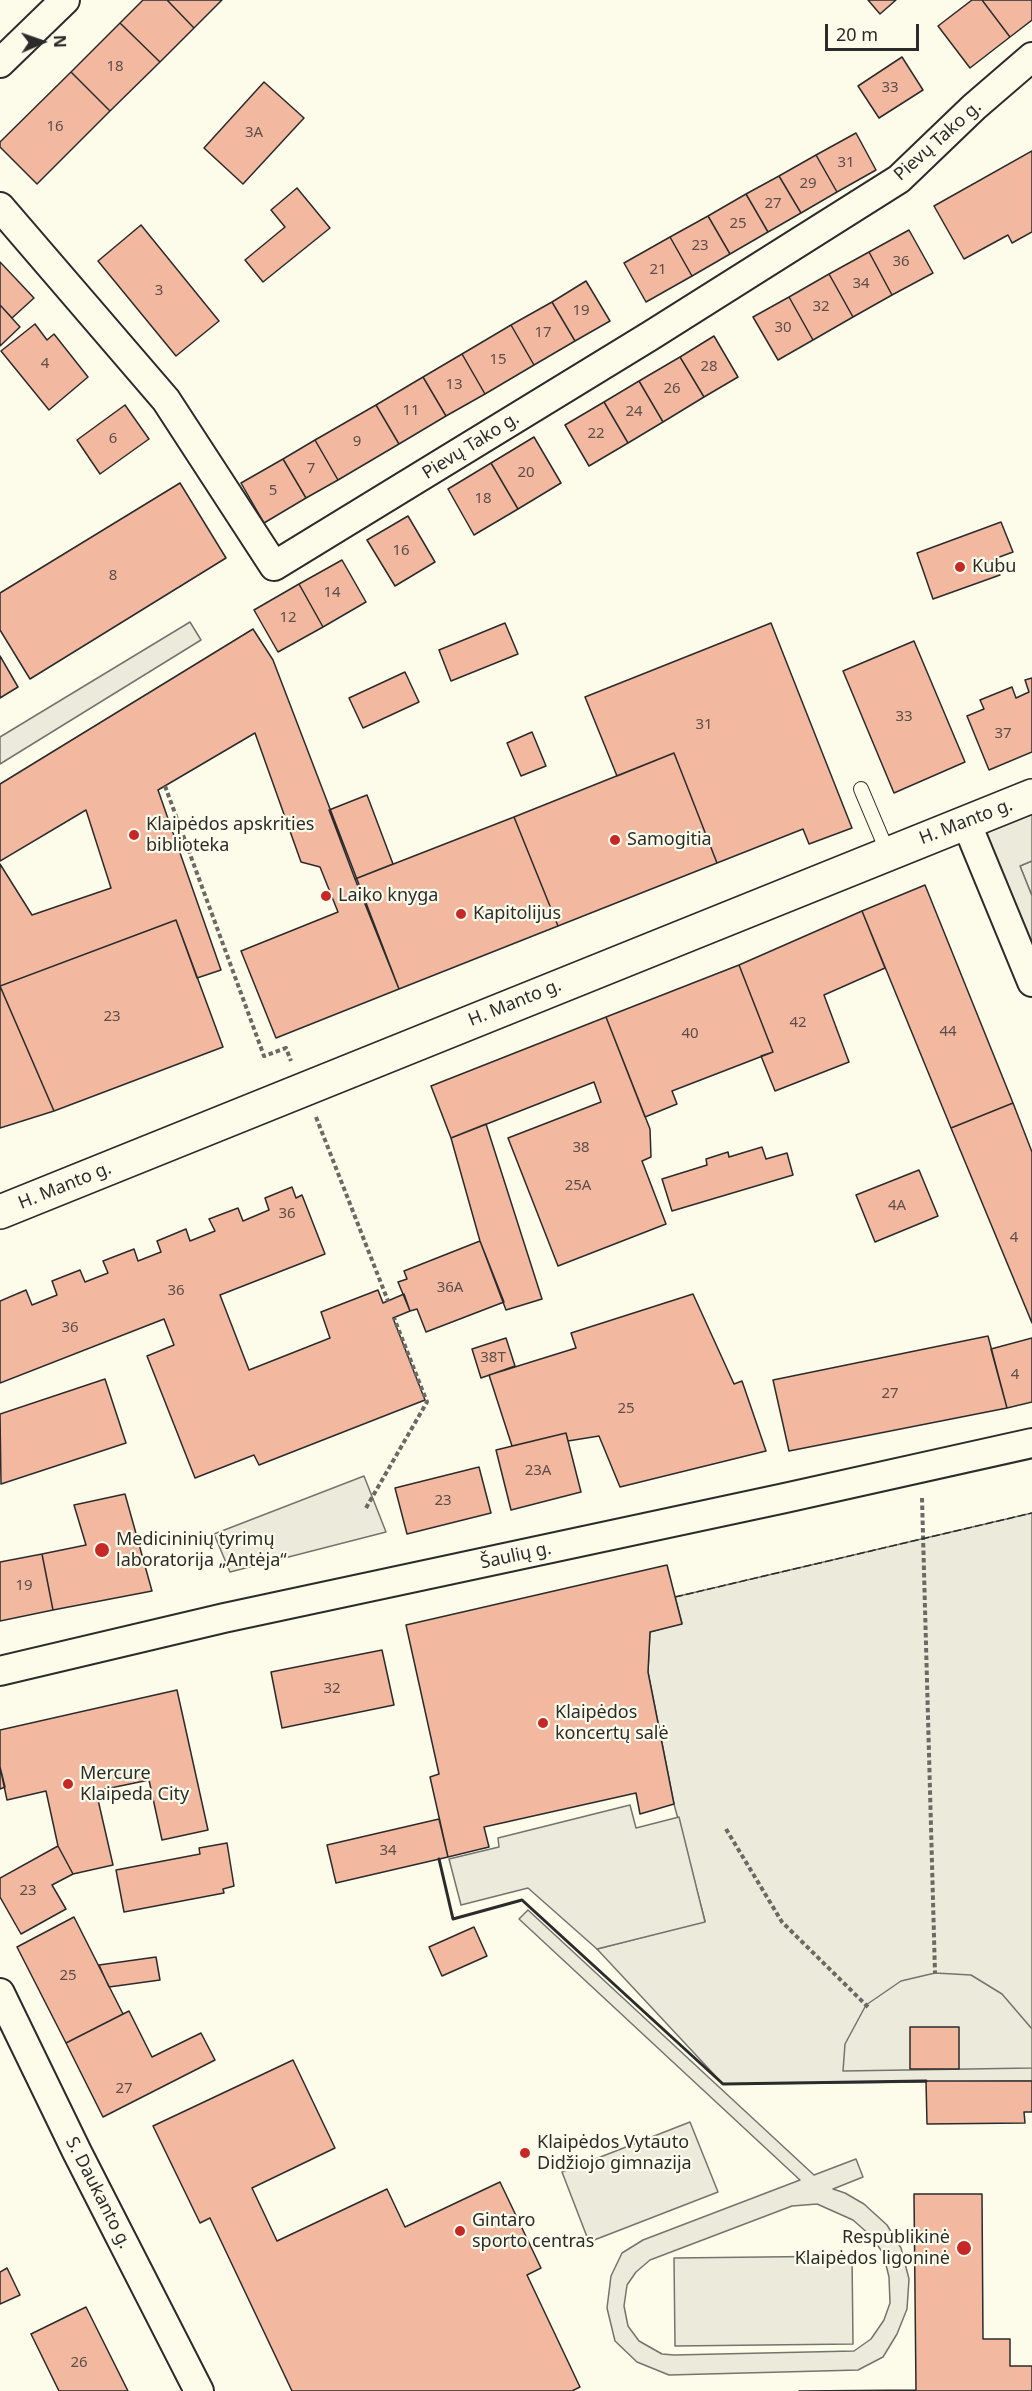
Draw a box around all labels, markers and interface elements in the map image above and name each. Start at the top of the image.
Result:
north arrow [12,12,72,72]
scale bar [828,12,922,50]
text: 20 m [836,22,878,46]
text: N [49,34,71,48]
house number: 18 [106,58,124,76]
house number: 33 [881,79,899,97]
street label: Pievų Tako g. [890,96,986,186]
house number: 16 [46,118,64,136]
house number: 3A [245,124,263,142]
house number: 31 [837,154,855,172]
house number: 29 [799,175,817,193]
house number: 27 [764,195,782,213]
house number: 25 [729,215,747,233]
house number: 23 [691,237,709,255]
house number: 36 [892,253,910,271]
house number: 21 [649,261,667,279]
house number: 34 [852,275,870,293]
house number: 3 [155,282,163,300]
house number: 32 [812,298,830,316]
house number: 19 [572,302,590,320]
house number: 30 [774,319,792,337]
house number: 17 [534,324,552,342]
house number: 15 [489,351,507,369]
house number: 4 [41,355,49,373]
house number: 28 [700,358,718,376]
house number: 13 [445,376,463,394]
house number: 26 [663,380,681,398]
house number: 11 [402,402,420,420]
house number: 24 [625,403,643,421]
street label: Pievų Tako g. [419,408,523,484]
house number: 22 [587,425,605,443]
house number: 6 [109,430,117,448]
house number: 9 [353,433,361,451]
house number: 7 [307,460,315,478]
house number: 20 [517,464,535,482]
house number: 5 [269,482,277,500]
house number: 18 [474,490,492,508]
house number: 16 [392,542,410,560]
place label: Kubu [972,556,1016,578]
marker: Kubu [953,560,967,574]
house number: 8 [109,567,117,585]
house number: 14 [323,584,341,602]
house number: 12 [279,609,297,627]
house number: 33 [895,708,913,726]
house number: 31 [695,716,713,734]
house number: 37 [994,725,1012,743]
street label: H. Manto g. [916,794,1016,850]
place label: Klaipėdos apskrities biblioteka [146,814,314,856]
marker: Klaipėdos apskrities biblioteka [127,828,141,842]
place label: Samogitia [627,829,712,851]
marker: Samogitia [608,833,622,847]
place label: Laiko knyga [338,885,438,907]
marker: Laiko knyga [319,889,333,903]
place label: Kapitolijus [473,903,561,925]
marker: Kapitolijus [454,907,468,921]
street label: H. Manto g. [465,975,565,1031]
house number: 23 [103,1008,121,1026]
house number: 42 [789,1014,807,1032]
house number: 44 [939,1023,957,1041]
house number: 40 [681,1025,699,1043]
house number: 38 [572,1139,590,1157]
street label: H. Manto g. [15,1158,115,1214]
house number: 25A [565,1177,591,1195]
house number: 4A [888,1197,906,1215]
house number: 36 [278,1205,296,1223]
house number: 4 [1010,1229,1018,1247]
house number: 36A [437,1279,463,1297]
house number: 36 [167,1282,185,1300]
house number: 36 [61,1319,79,1337]
house number: 38T [480,1349,506,1367]
house number: 4 [1011,1366,1019,1384]
house number: 27 [881,1385,899,1403]
house number: 25 [617,1400,635,1418]
house number: 23A [525,1462,551,1480]
house number: 23 [434,1492,452,1510]
place label: Medicininių tyrimų laboratorija „Antėja“ [116,1529,287,1572]
street label: Šaulių g. [478,1538,554,1574]
marker: Medicininių tyrimų laboratorija „Antėja“ [93,1541,111,1559]
house number: 19 [15,1577,33,1595]
house number: 32 [323,1680,341,1698]
place label: Klaipėdos koncertų salė [555,1702,669,1744]
marker: Klaipėdos koncertų salė [536,1716,550,1730]
place label: Mercure Klaipeda City [80,1763,189,1806]
marker: Mercure Klaipeda City [61,1777,75,1791]
house number: 34 [379,1842,397,1860]
house number: 23 [19,1882,37,1900]
house number: 25 [59,1967,77,1985]
house number: 27 [115,2080,133,2098]
place label: Klaipėdos Vytauto Didžiojo gimnazija [537,2132,692,2174]
street label: S. Daukanto g. [61,2134,135,2252]
marker: Klaipėdos Vytauto Didžiojo gimnazija [518,2146,532,2160]
place label: Gintaro sporto centras [472,2210,594,2252]
marker: Gintaro sporto centras [453,2224,467,2238]
place label: Respublikinė Klaipėdos ligoninė [795,2227,950,2270]
marker: Respublikinė Klaipėdos ligoninė [955,2239,973,2257]
house number: 26 [70,2354,88,2372]

